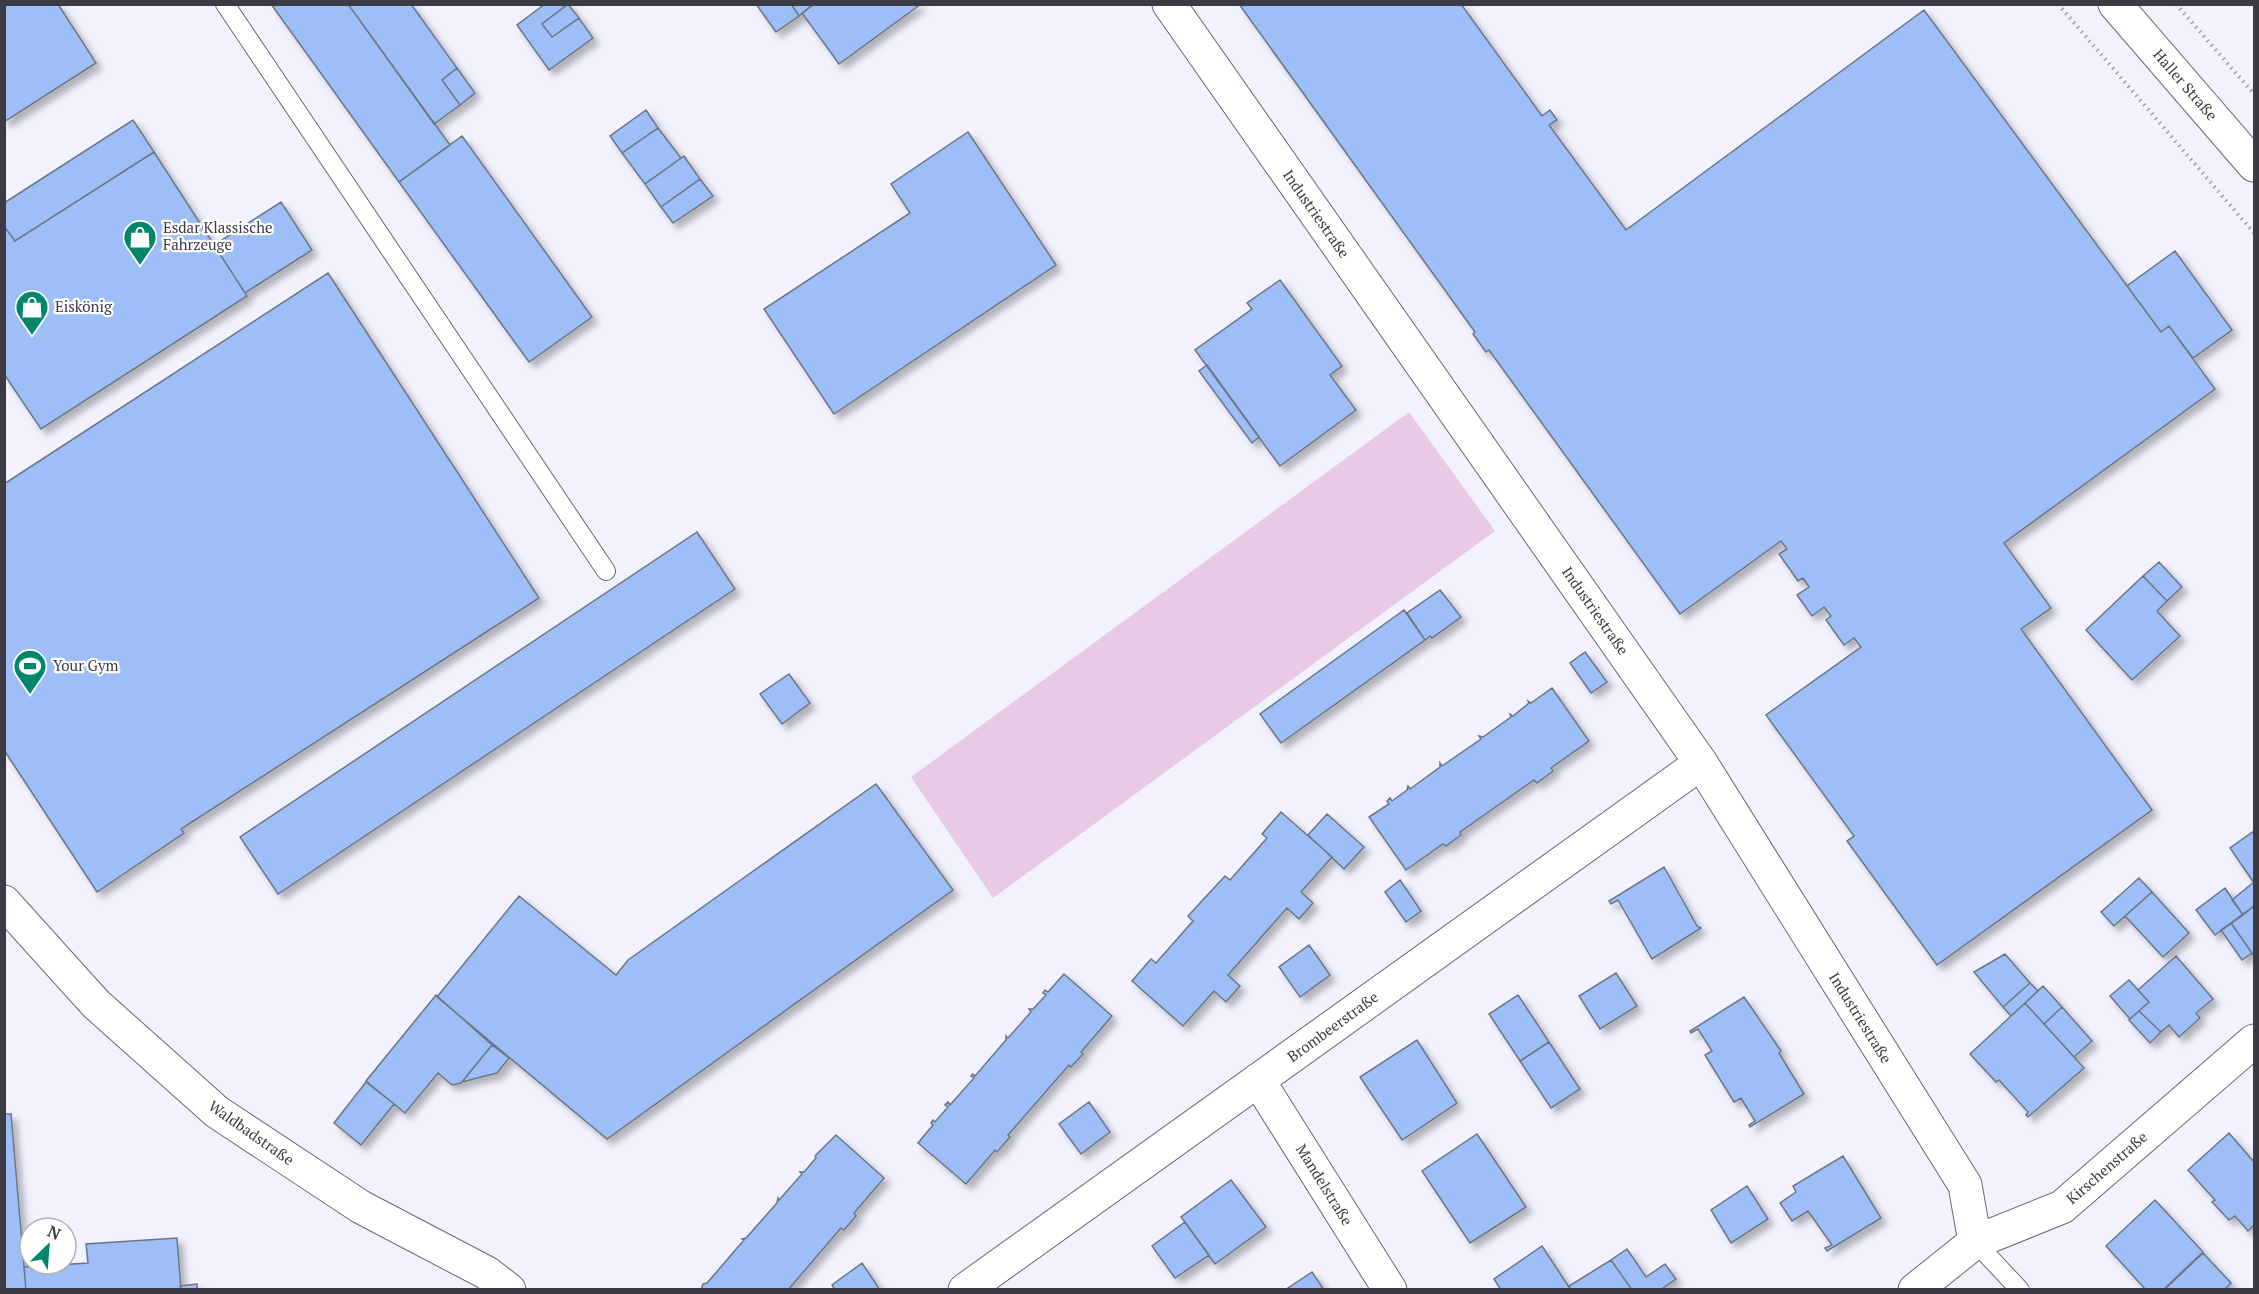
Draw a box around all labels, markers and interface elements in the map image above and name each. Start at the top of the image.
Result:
street label: Haller Straße [2149,44,2222,124]
street label: Industriestraße [1279,165,1355,262]
place label: Esdar Klassische Fahrzeuge [163,217,273,254]
shop icon: Esdar Klassische Fahrzeuge [122,219,158,266]
shop icon: Eiskönig [14,289,50,336]
place label: Eiskönig [55,296,113,316]
street label: Industriestraße [1558,562,1634,659]
sports icon: Your Gym [12,648,48,695]
place label: Your Gym [53,655,119,675]
street label: Industriestraße [1825,968,1897,1067]
street label: Brombeerstraße [1283,986,1382,1066]
street label: Waldbadstraße [205,1095,298,1169]
street label: Kirschenstraße [2062,1126,2151,1208]
street label: Mandelstraße [1292,1140,1358,1229]
north arrow [18,1216,78,1276]
text: N [44,1220,64,1245]

